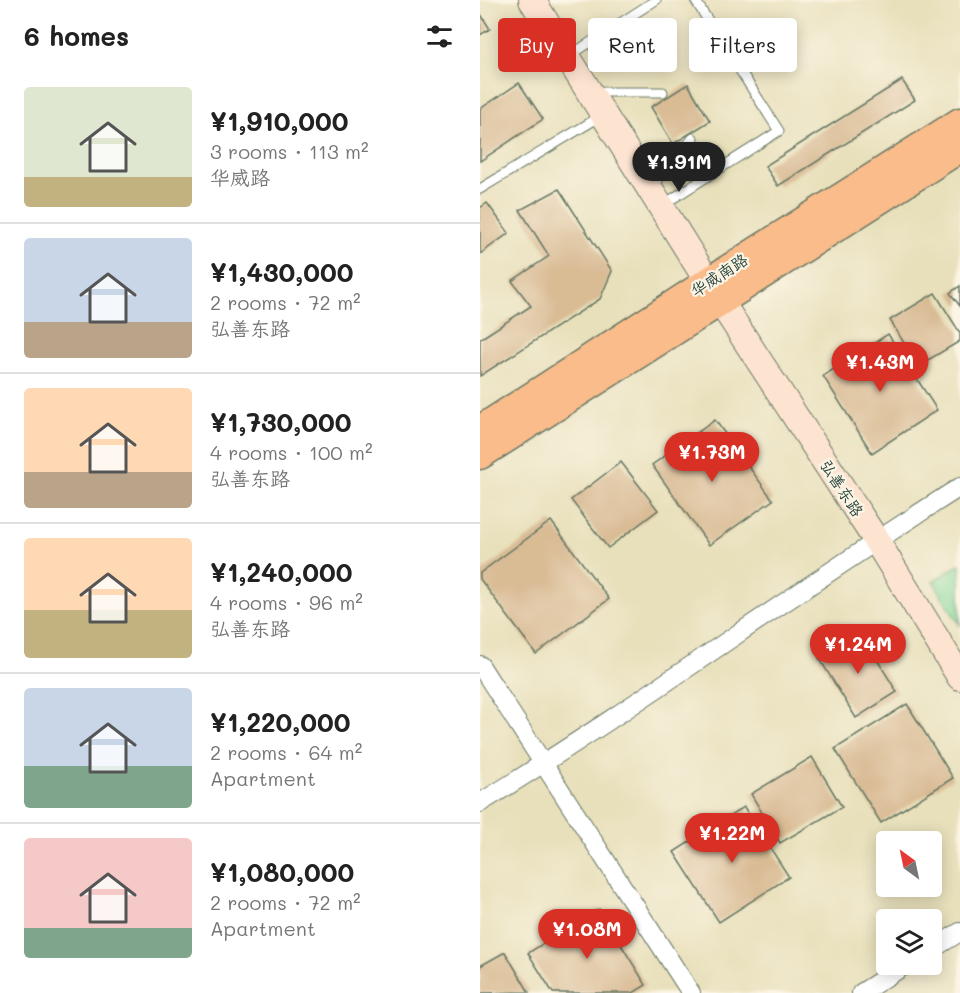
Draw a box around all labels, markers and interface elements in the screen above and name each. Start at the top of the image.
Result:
chip: Buy [498,18,576,72]
chip: Rent [588,18,677,72]
chip: Filters [689,18,797,72]
text: 6 homes [24,19,129,53]
icon: filters [423,20,456,53]
text: ¥1,910,000 [210,104,349,138]
icon: home [72,111,144,183]
text: 3 rooms · 113 m² [210,138,369,164]
pin: ¥1.91M [630,142,728,193]
text: ¥1.91M [646,148,712,174]
text: 华威路 [210,164,270,190]
street label: 华威南路 [686,248,751,301]
text: ¥1,430,000 [210,255,353,289]
icon: home [72,262,144,334]
text: 2 rooms · 72 m² [210,289,361,315]
text: 弘善东路 [210,315,290,341]
pin: ¥1.43M [831,342,929,393]
text: ¥1.43M [846,348,914,374]
text: ¥1,730,000 [210,405,351,439]
icon: home [72,412,144,484]
pin: ¥1.73M [663,432,761,483]
text: ¥1.73M [678,438,746,464]
text: 4 rooms · 100 m² [210,439,373,465]
street label: 弘善东路 [816,455,869,520]
text: 弘善东路 [210,465,290,491]
text: ¥1,240,000 [210,555,352,589]
icon: home [72,562,144,634]
text: 4 rooms · 96 m² [210,589,363,615]
text: 弘善东路 [210,615,290,641]
pin: ¥1.24M [809,624,907,675]
text: ¥1.24M [824,630,892,656]
text: ¥1,220,000 [210,705,350,739]
icon: home [72,712,144,784]
text: 2 rooms · 64 m² [210,739,362,765]
text: Apartment [210,765,316,791]
pin: ¥1.22M [683,813,781,864]
text: ¥1.22M [699,819,765,845]
north arrow [876,831,942,897]
map controls [876,831,942,975]
text: ¥1,080,000 [210,855,354,889]
icon: home [72,862,144,934]
text: 2 rooms · 72 m² [210,889,361,915]
pin: ¥1.08M [538,909,636,960]
button: layers [876,909,942,975]
text: Apartment [210,915,316,941]
text: ¥1.08M [552,915,622,941]

